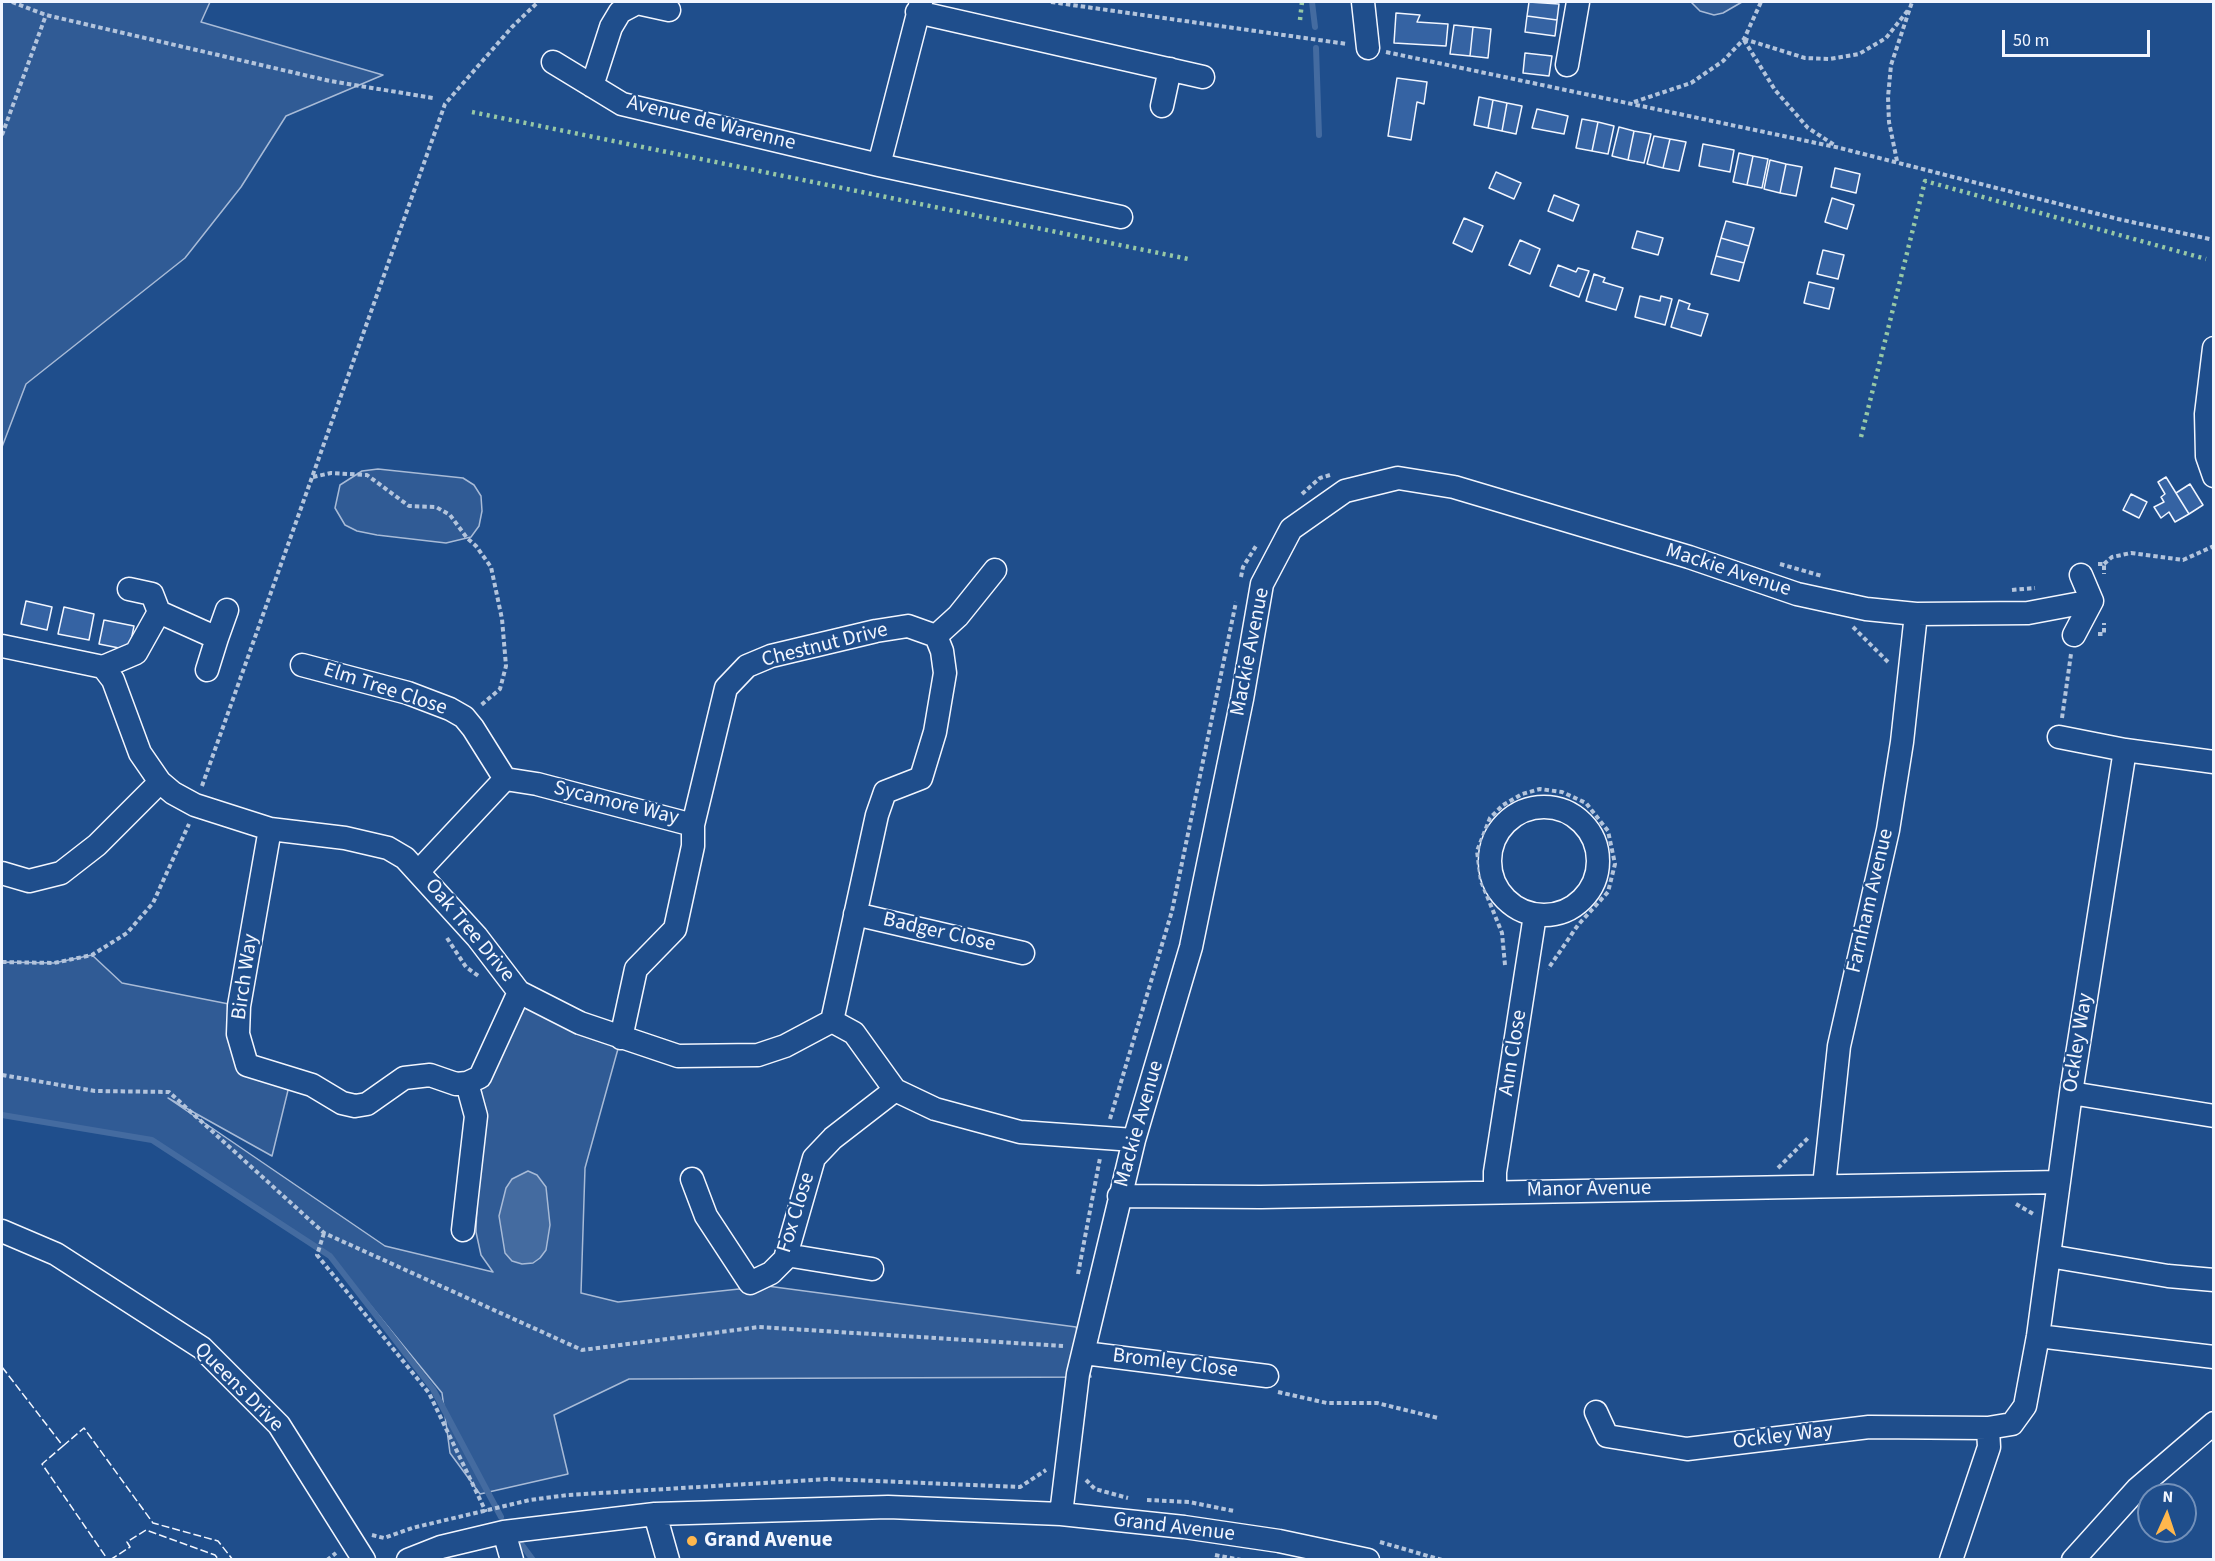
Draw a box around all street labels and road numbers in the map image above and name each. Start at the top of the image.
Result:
street label: Avenue de Warenne [624,91,798,157]
street label: Mackie Avenue [1662,539,1794,603]
street label: Mackie Avenue [1226,586,1276,718]
street label: Chestnut Drive [759,618,891,674]
street label: Elm Tree Close [320,658,450,722]
street label: Sycamore Way [551,776,681,832]
street label: Farnham Avenue [1842,826,1900,976]
street label: Oak Tree Drive [419,874,519,988]
street label: Badger Close [880,908,998,958]
street label: Birch Way [228,932,264,1022]
street label: Ockley Way [2059,991,2099,1095]
street label: Ann Close [1495,1008,1533,1098]
street label: Mackie Avenue [1110,1058,1170,1190]
street label: Fox Close [773,1170,821,1256]
street label: Manor Avenue [1526,1176,1652,1204]
street label: Queens Drive [188,1338,288,1438]
street label: Bromley Close [1111,1344,1239,1384]
street label: Ockley Way [1732,1418,1834,1456]
street label: Grand Avenue [1112,1508,1236,1548]

